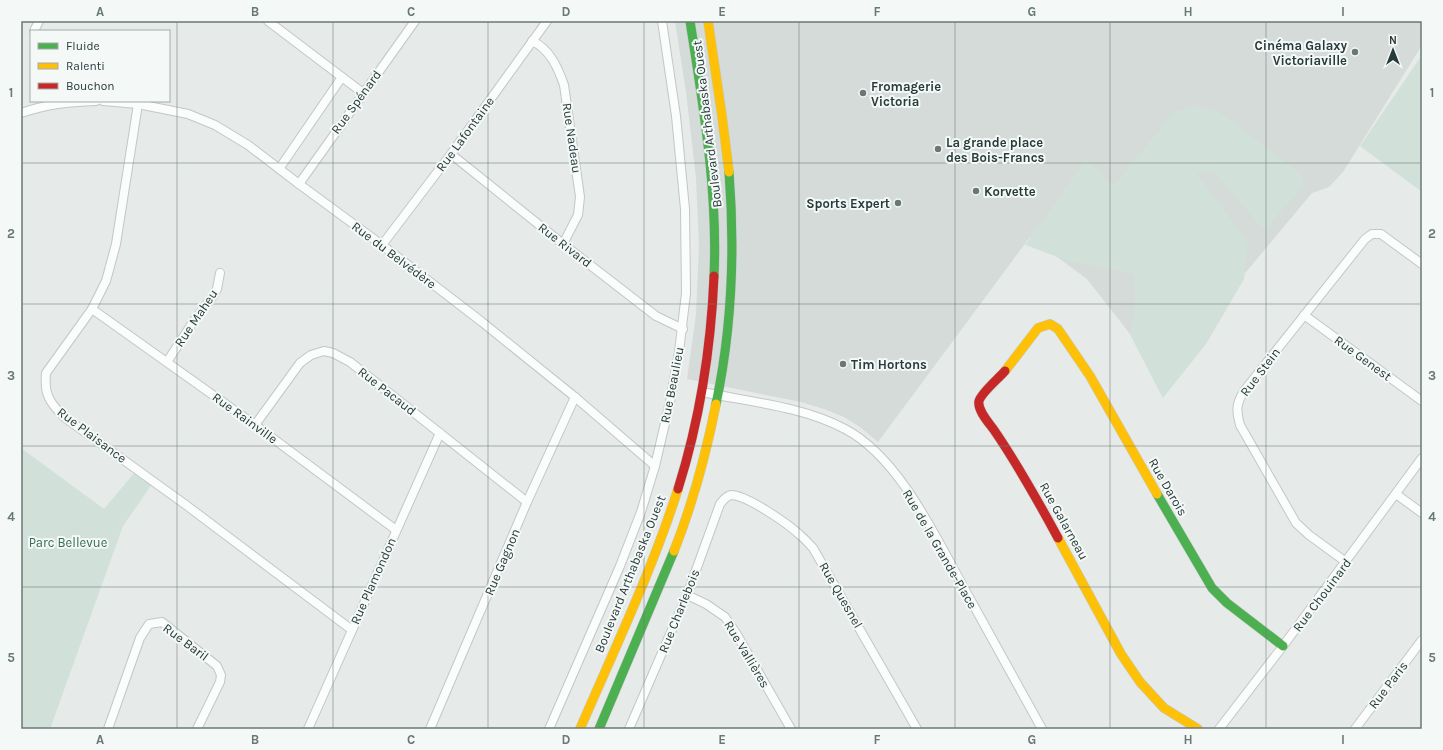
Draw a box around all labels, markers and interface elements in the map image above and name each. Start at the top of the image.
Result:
text: A [96,4,104,19]
text: B [251,4,259,19]
text: C [407,4,415,19]
text: D [562,4,571,19]
text: E [718,4,726,19]
text: F [873,4,881,19]
text: G [1028,4,1036,19]
text: H [1183,4,1193,19]
text: I [1341,4,1345,19]
legend [30,30,170,102]
north arrow [1373,30,1413,70]
text: N [1389,34,1397,47]
place label: Cinéma Galaxy Victoriaville [1255,38,1347,68]
text: Fluide [66,39,100,53]
street label: Boulevard Arthabaska Ouest [689,39,725,209]
marker: Cinéma Galaxy Victoriaville [1350,47,1360,57]
text: Ralenti [66,59,105,73]
street label: Rue Spénard [328,67,384,137]
text: Bouchon [66,79,115,93]
place label: Fromagerie Victoria [871,79,941,109]
text: 1 [9,85,13,100]
text: 1 [1430,85,1434,100]
marker: Fromagerie Victoria [858,88,868,98]
street label: Rue Lafontaine [433,93,497,174]
street label: Rue Nadeau [560,102,584,174]
place label: La grande place des Bois-Francs [946,135,1045,165]
marker: La grande place des Bois-Francs [933,144,943,154]
place label: Korvette [984,184,1036,199]
marker: Korvette [971,186,981,196]
place label: Sports Expert [806,196,890,211]
marker: Sports Expert [893,198,903,208]
street label: Rue du Belvédère [349,218,439,292]
street label: Rue Rivard [535,220,595,270]
text: 2 [7,226,15,241]
text: 2 [1428,226,1436,241]
street label: Rue Maheu [171,286,221,350]
street label: Rue Genest [1332,332,1395,384]
street label: Rue Stein [1237,345,1283,399]
street label: Rue Beaulieu [657,346,687,424]
place label: Tim Hortons [851,357,927,372]
marker: Tim Hortons [838,359,848,369]
street label: Rue Pacaud [355,364,419,418]
text: 3 [7,368,15,383]
text: 3 [1428,368,1436,383]
street label: Rue Rainville [210,389,281,447]
street label: Rue Plaisance [54,404,130,466]
street label: Rue Darois [1146,456,1191,519]
street label: Rue Galarneau [1037,480,1091,562]
street label: Rue de la Grande-Place [900,487,980,612]
street label: Boulevard Arthabaska Ouest [591,493,669,655]
text: 4 [7,509,15,524]
text: 4 [1428,509,1436,524]
street label: Rue Gagnon [481,526,523,598]
park label: Parc Bellevue [29,535,108,550]
street label: Rue Plamondon [347,535,399,627]
street label: Rue Chouinard [1290,555,1354,635]
street label: Rue Quesnel [816,559,866,631]
street label: Rue Charlebois [655,567,703,655]
street label: Rue Vallières [721,618,773,690]
street label: Rue Baril [160,620,212,664]
text: 5 [7,650,15,665]
text: 5 [1428,650,1436,665]
street label: Rue Paris [1365,658,1411,712]
text: A [96,732,104,747]
text: B [251,732,259,747]
text: C [407,732,415,747]
text: D [562,732,571,747]
text: E [718,732,726,747]
text: F [873,732,881,747]
text: G [1028,732,1036,747]
text: H [1183,732,1193,747]
text: I [1341,732,1345,747]

